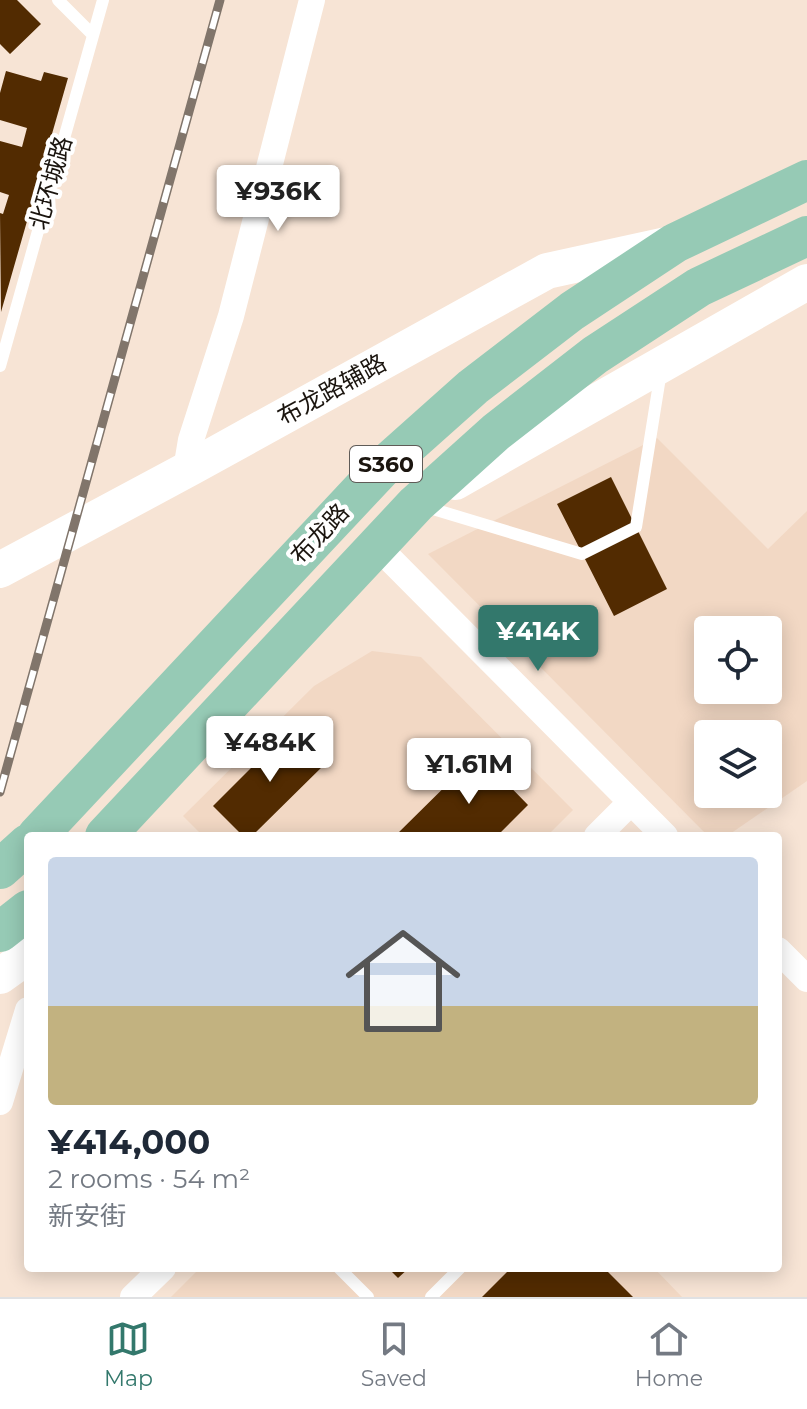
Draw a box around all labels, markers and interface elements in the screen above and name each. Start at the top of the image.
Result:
street label: 北环城路 [23,133,78,233]
pin: ¥936K [222,165,334,233]
text: ¥936K [235,175,321,207]
street label: 布龙路辅路 [272,348,391,431]
road number: S360 [350,446,422,482]
street label: 布龙路 [284,497,355,570]
pin: ¥414K [482,605,594,673]
text: ¥414K [496,615,580,647]
map controls [694,616,782,808]
button: locate [694,616,782,704]
pin: ¥484K [214,716,326,784]
button: layers [694,720,782,808]
text: ¥484K [224,726,316,758]
pin: ¥1.61M [404,738,534,806]
text: ¥1.61M [425,748,513,780]
icon: home [331,909,475,1053]
text: ¥414,000 [48,1121,210,1163]
text: 2 rooms · 54 m² [48,1163,250,1195]
text: 新安街 [48,1200,126,1232]
tab: Map [104,1317,153,1392]
tab: Saved [361,1317,427,1392]
tab: Home [635,1317,703,1392]

